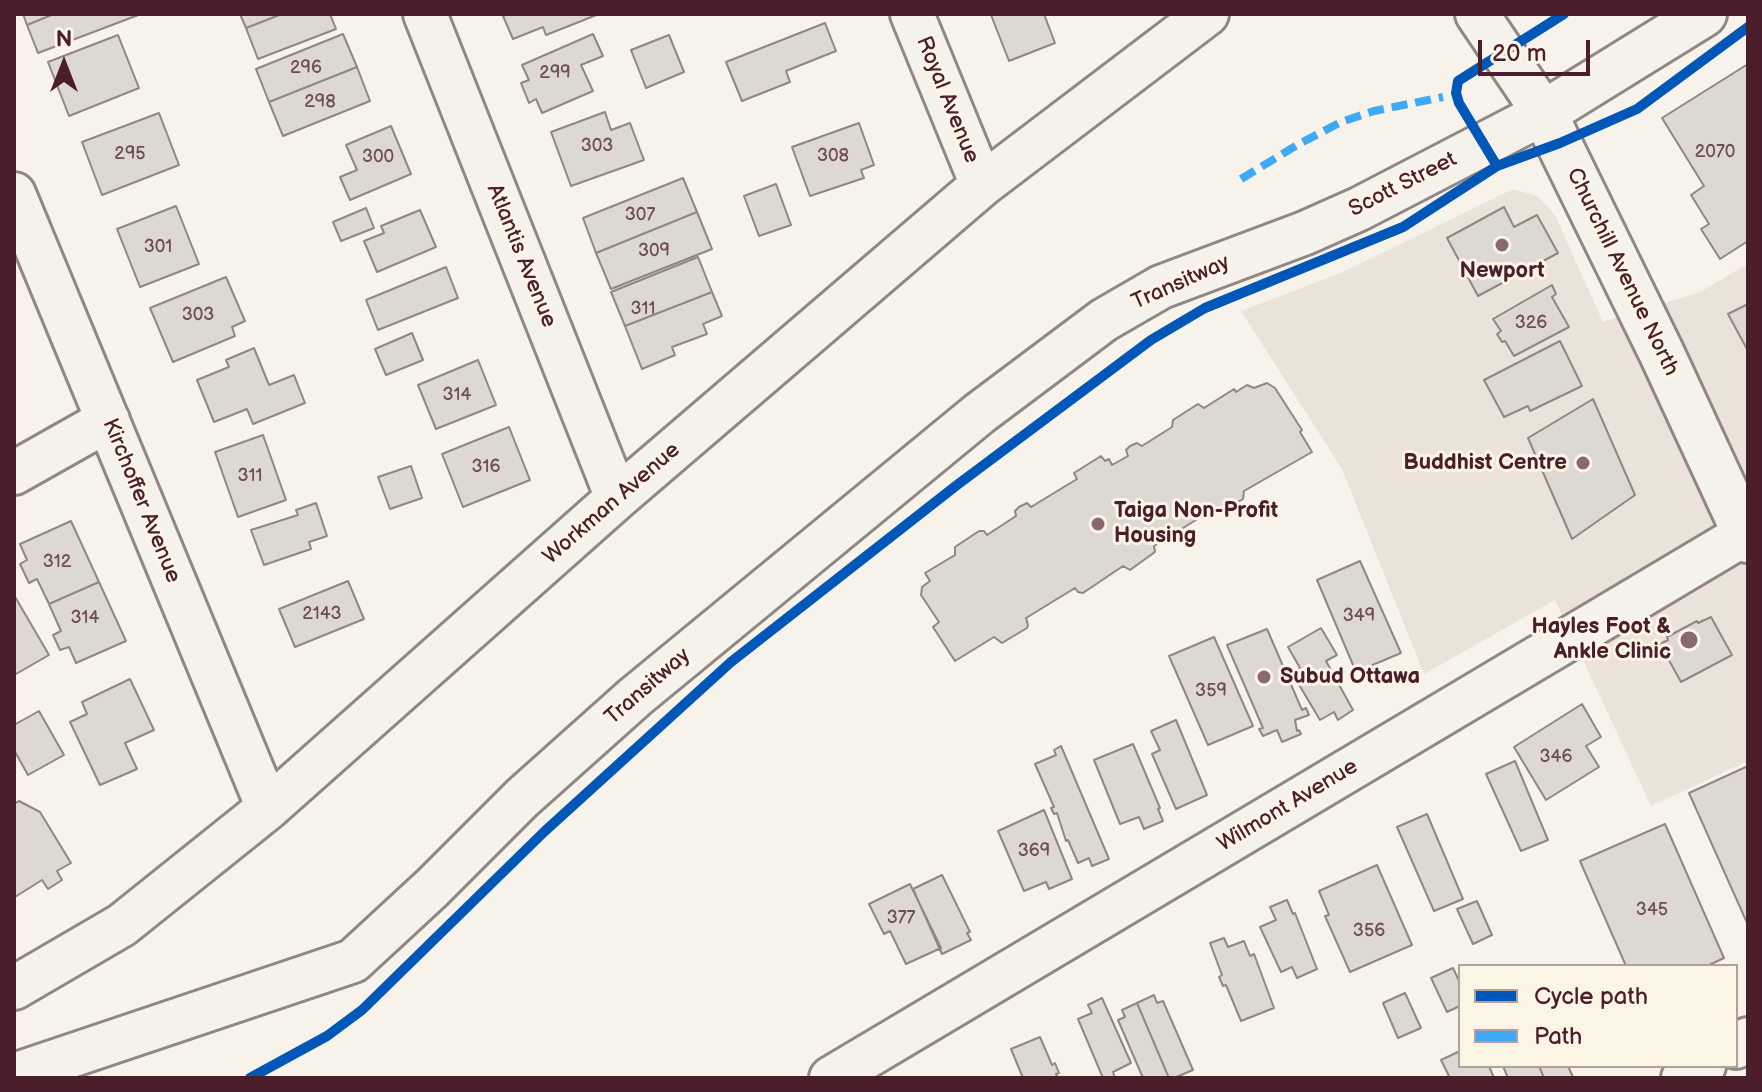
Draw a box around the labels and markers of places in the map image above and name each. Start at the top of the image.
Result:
marker: Newport [1493,236,1511,254]
place label: Newport [1459,258,1545,284]
place label: Buddhist Centre [1403,450,1567,476]
marker: Buddhist Centre [1574,454,1592,472]
place label: Taiga Non-Profit Housing [1114,498,1278,550]
marker: Taiga Non-Profit Housing [1089,515,1107,533]
place label: Hayles Foot & Ankle Clinic [1531,614,1671,666]
marker: Hayles Foot & Ankle Clinic [1678,629,1700,651]
place label: Subud Ottawa [1280,664,1420,690]
marker: Subud Ottawa [1255,668,1273,686]

